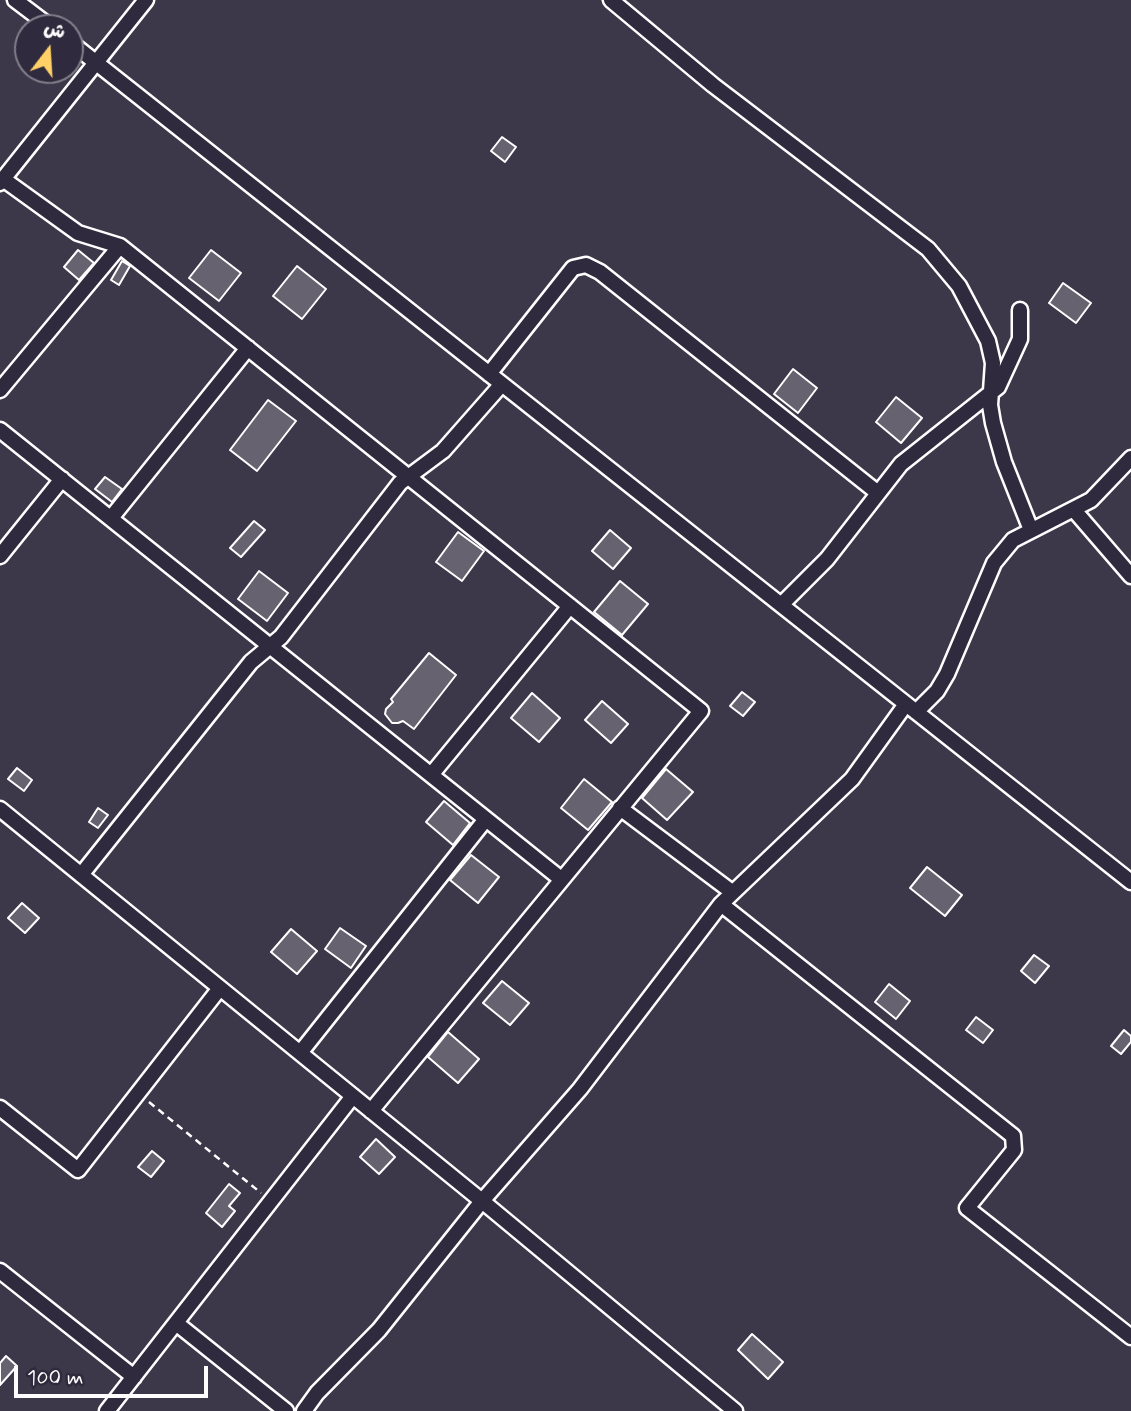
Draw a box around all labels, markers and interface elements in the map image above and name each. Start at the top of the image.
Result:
north arrow [14,14,84,84]
text: ش [41,15,68,45]
scale bar [18,1352,212,1396]
text: 100 m [27,1364,83,1392]

